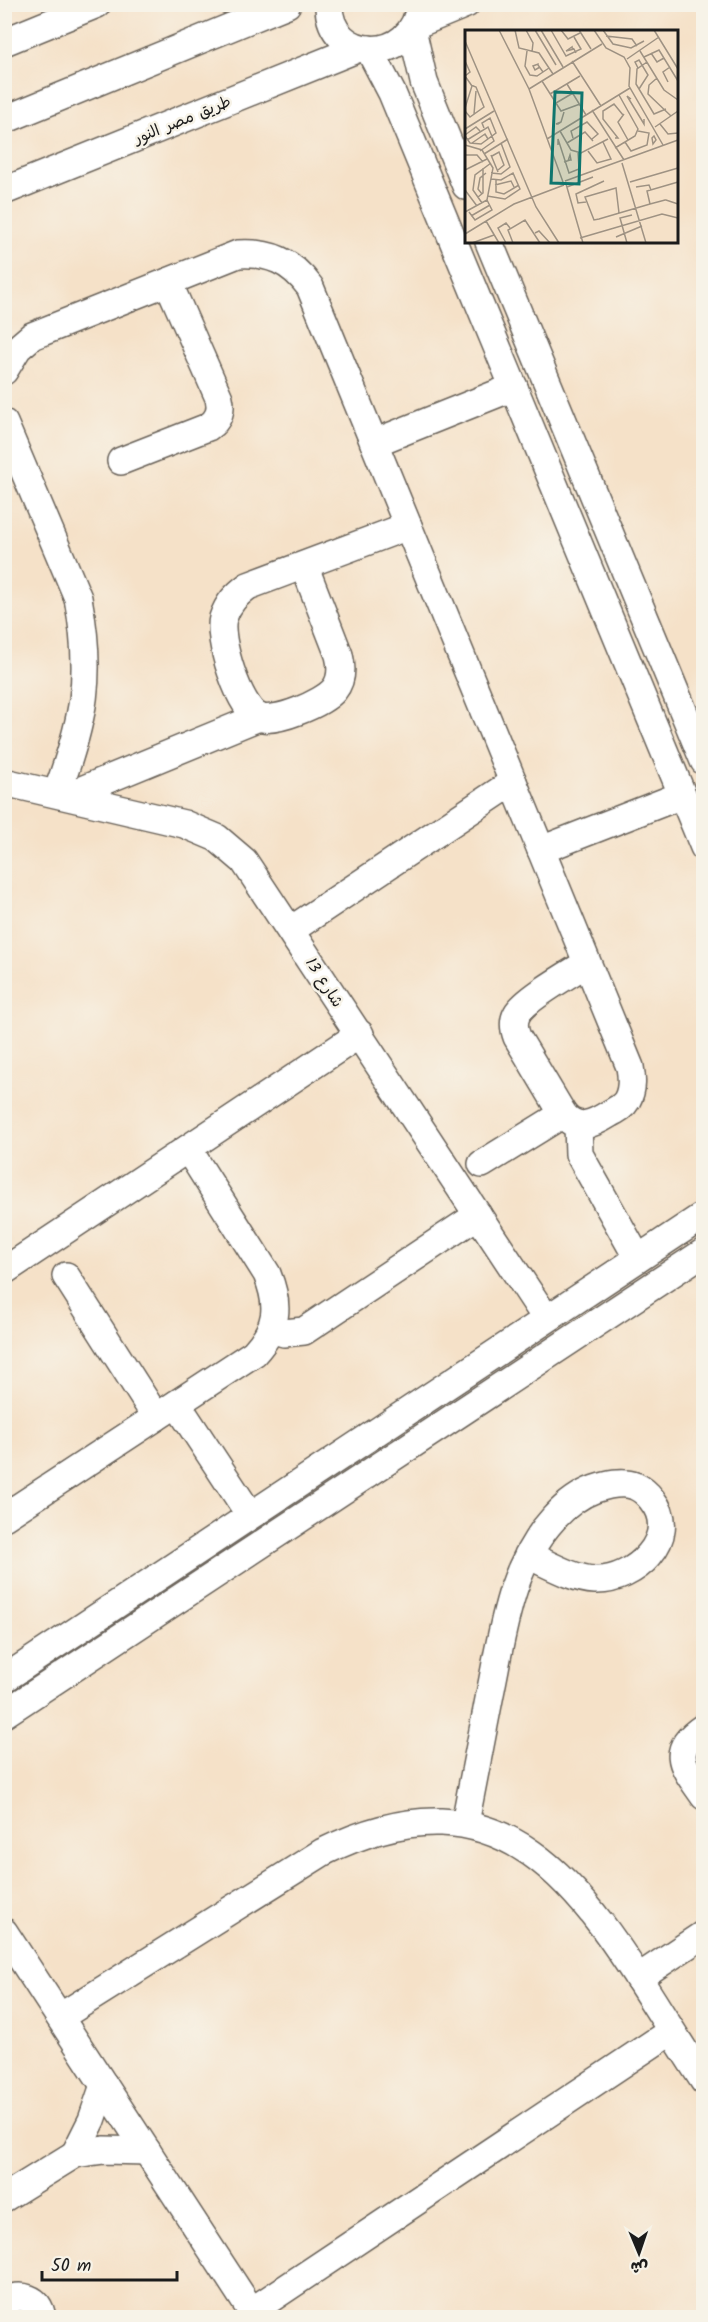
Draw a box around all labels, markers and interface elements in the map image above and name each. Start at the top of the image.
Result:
inset map [465,30,678,243]
street label: طريق مصر النور [128,90,235,152]
street label: شارع 13 [298,953,349,1013]
north arrow [609,2223,669,2283]
scale bar [42,2244,177,2282]
text: 50 m [51,2252,91,2281]
text: ش [630,2254,649,2279]

